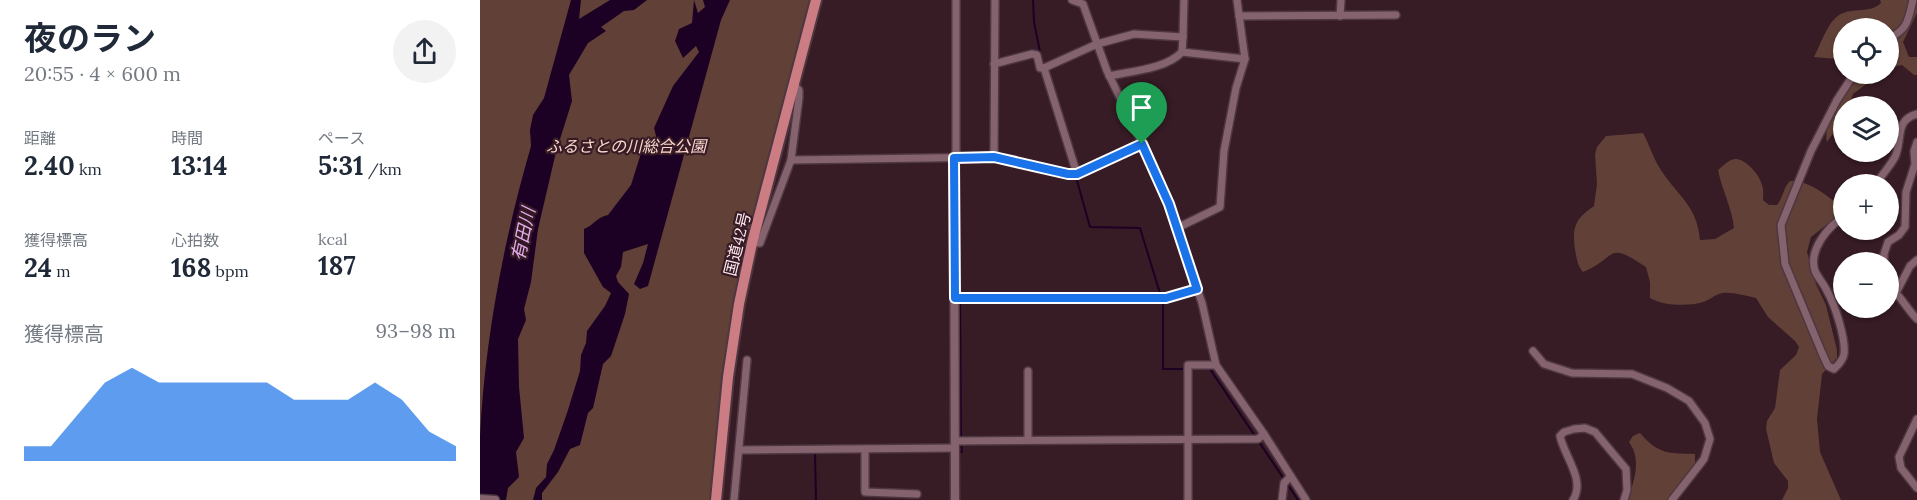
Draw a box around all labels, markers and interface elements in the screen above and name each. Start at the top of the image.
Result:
text: 夜のラン [24,17,156,59]
map controls [1833,18,1899,318]
button: locate [1833,18,1899,84]
button: share [393,20,456,83]
text: 20:55 · 4 × 600 m [24,61,181,86]
pin [1116,82,1167,144]
icon: arrive [1125,91,1158,124]
button: layers [1833,96,1899,162]
text: 距離 [24,128,56,148]
text: 時間 [171,128,203,148]
text: ペース [318,128,365,148]
park label: ふるさとの川総合公園 [546,136,708,156]
text: 2.40 [24,149,75,182]
text: 13:14 [171,149,227,182]
text: 5:31 [318,149,364,182]
text: km [75,159,102,179]
text: /km [364,159,402,179]
button: + [1833,174,1899,240]
water label: 有田川 [506,203,540,263]
street label: 国道42号 [719,210,755,278]
text: kcal [318,229,348,249]
text: 獲得標高 [24,230,88,250]
text: 心拍数 [171,230,219,250]
text: 187 [318,249,356,282]
text: 24 [24,251,52,284]
text: 168 [171,251,211,284]
button: − [1833,252,1899,318]
text: m [52,261,71,281]
text: bpm [211,261,249,281]
text: 93–98 m [376,318,456,343]
text: 獲得標高 [24,321,104,346]

